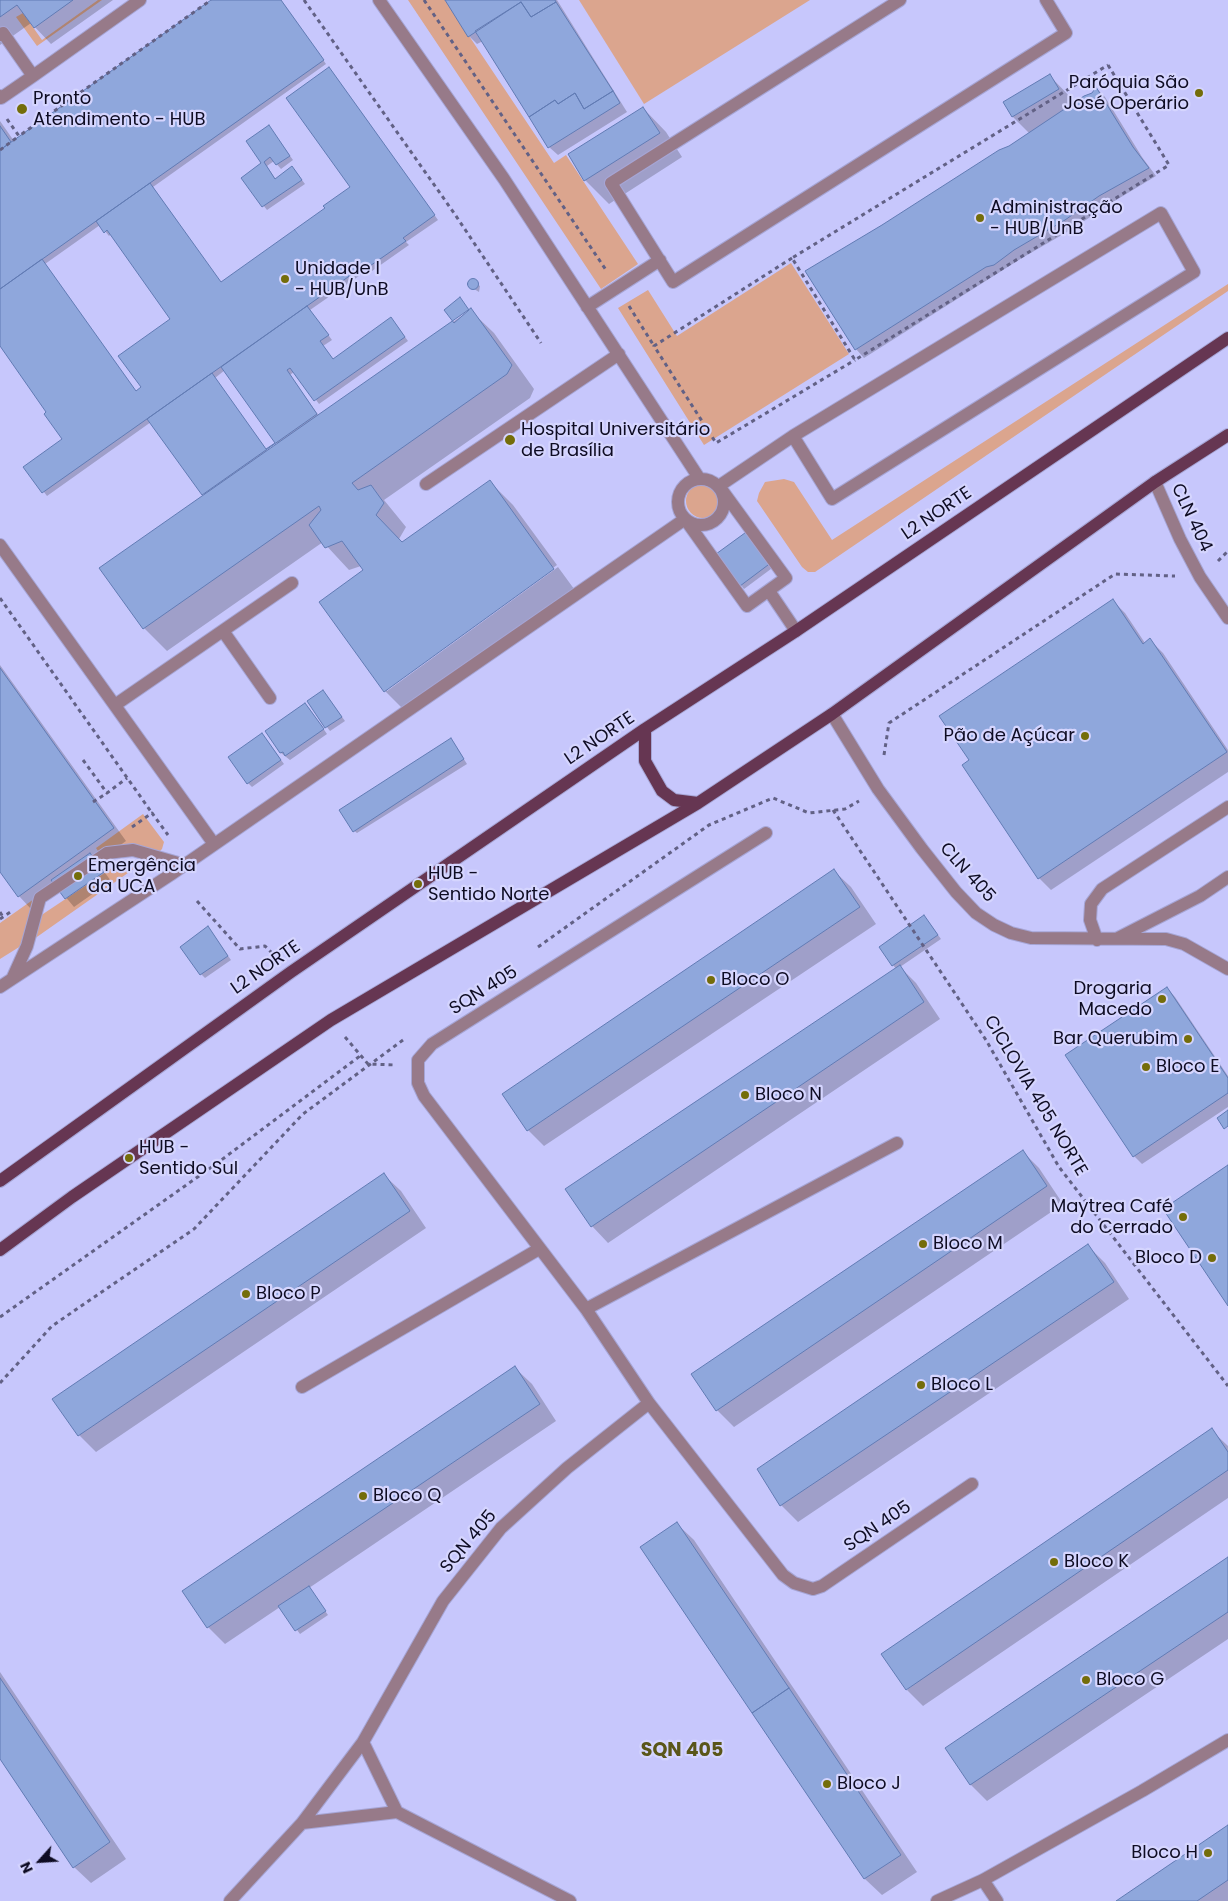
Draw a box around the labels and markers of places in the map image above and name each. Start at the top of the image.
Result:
place label: Paróquia São José Operário [1064,72,1189,115]
marker: Paróquia São José Operário [1193,87,1205,99]
place label: Pronto Atendimento - HUB [33,88,205,130]
marker: Pronto Atendimento - HUB [15,102,29,116]
place label: Administração - HUB/UnB [990,197,1123,240]
marker: Administração - HUB/UnB [974,212,986,224]
place label: Unidade I - HUB/UnB [295,258,389,300]
marker: Unidade I - HUB/UnB [279,273,291,285]
place label: Hospital Universitário de Brasília [521,419,710,462]
marker: Hospital Universitário de Brasília [503,433,517,447]
place label: Pão de Açúcar [944,725,1075,747]
marker: Pão de Açúcar [1079,730,1091,742]
place label: Emergência da UCA [88,855,196,898]
place label: HUB - Sentido Norte [428,863,549,906]
marker: Emergência da UCA [72,870,84,882]
marker: HUB - Sentido Norte [412,878,424,890]
place label: Bloco O [721,969,789,991]
marker: Bloco O [705,974,717,986]
place label: Drogaria Macedo [1073,978,1152,1021]
marker: Drogaria Macedo [1156,993,1168,1005]
place label: Bar Querubim [1053,1028,1178,1050]
marker: Bar Querubim [1182,1033,1194,1045]
place label: Bloco E [1156,1056,1219,1078]
marker: Bloco E [1140,1061,1152,1073]
place label: Bloco N [755,1084,822,1106]
marker: Bloco N [739,1089,751,1101]
place label: HUB - Sentido Sul [139,1137,238,1180]
marker: HUB - Sentido Sul [123,1152,135,1164]
place label: Maytrea Café do Cerrado [1051,1196,1173,1238]
marker: Maytrea Café do Cerrado [1177,1211,1189,1223]
place label: Bloco M [933,1233,1003,1255]
marker: Bloco M [917,1238,929,1250]
place label: Bloco D [1135,1247,1202,1269]
marker: Bloco D [1206,1252,1218,1264]
place label: Bloco P [256,1283,321,1305]
marker: Bloco P [240,1288,252,1300]
place label: Bloco L [931,1374,993,1396]
marker: Bloco L [915,1379,927,1391]
place label: Bloco Q [373,1485,441,1507]
marker: Bloco Q [357,1490,369,1502]
place label: Bloco K [1064,1551,1129,1573]
marker: Bloco K [1048,1556,1060,1568]
place label: Bloco G [1096,1669,1164,1691]
marker: Bloco G [1080,1674,1092,1686]
place label: Bloco J [837,1773,901,1795]
marker: Bloco J [821,1778,833,1790]
place label: Bloco H [1131,1842,1198,1864]
marker: Bloco H [1202,1847,1214,1859]

